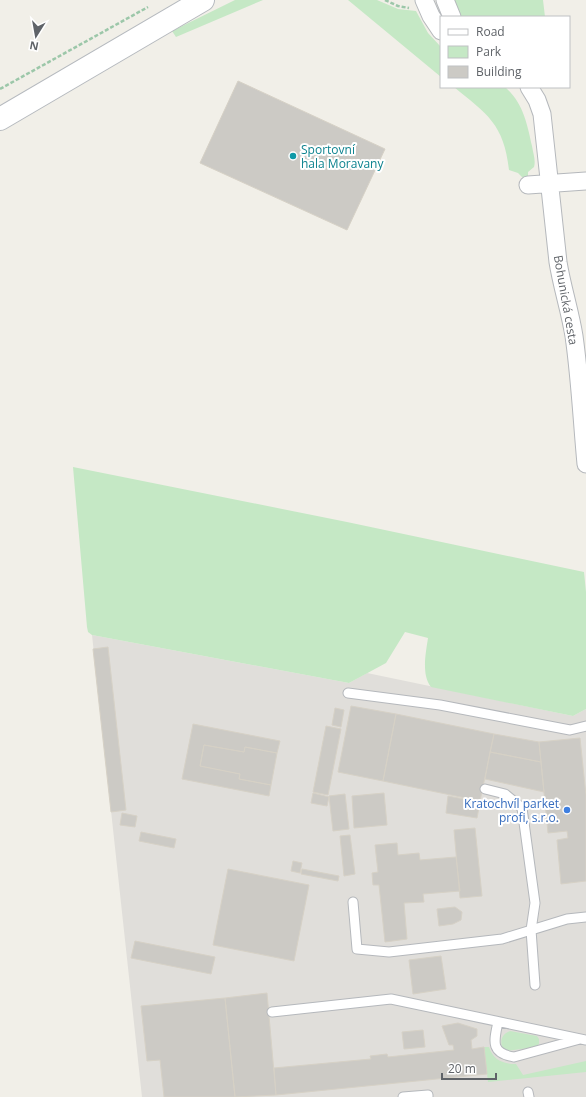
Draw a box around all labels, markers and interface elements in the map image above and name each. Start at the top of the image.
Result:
north arrow [16,16,56,56]
legend [440,16,570,88]
text: Road [476,23,505,40]
text: N [28,38,40,55]
text: Park [476,43,502,60]
text: Building [476,63,522,80]
place label: Sportovní hala Moravany [301,141,384,172]
marker: Sportovní hala Moravany [288,151,298,161]
street label: Bohunická cesta [550,254,582,346]
place label: Kratochvíl parket profi, s.r.o. [464,795,559,826]
marker: Kratochvíl parket profi, s.r.o. [562,805,572,815]
scale bar [442,1055,496,1081]
text: 20 m [448,1060,476,1077]

